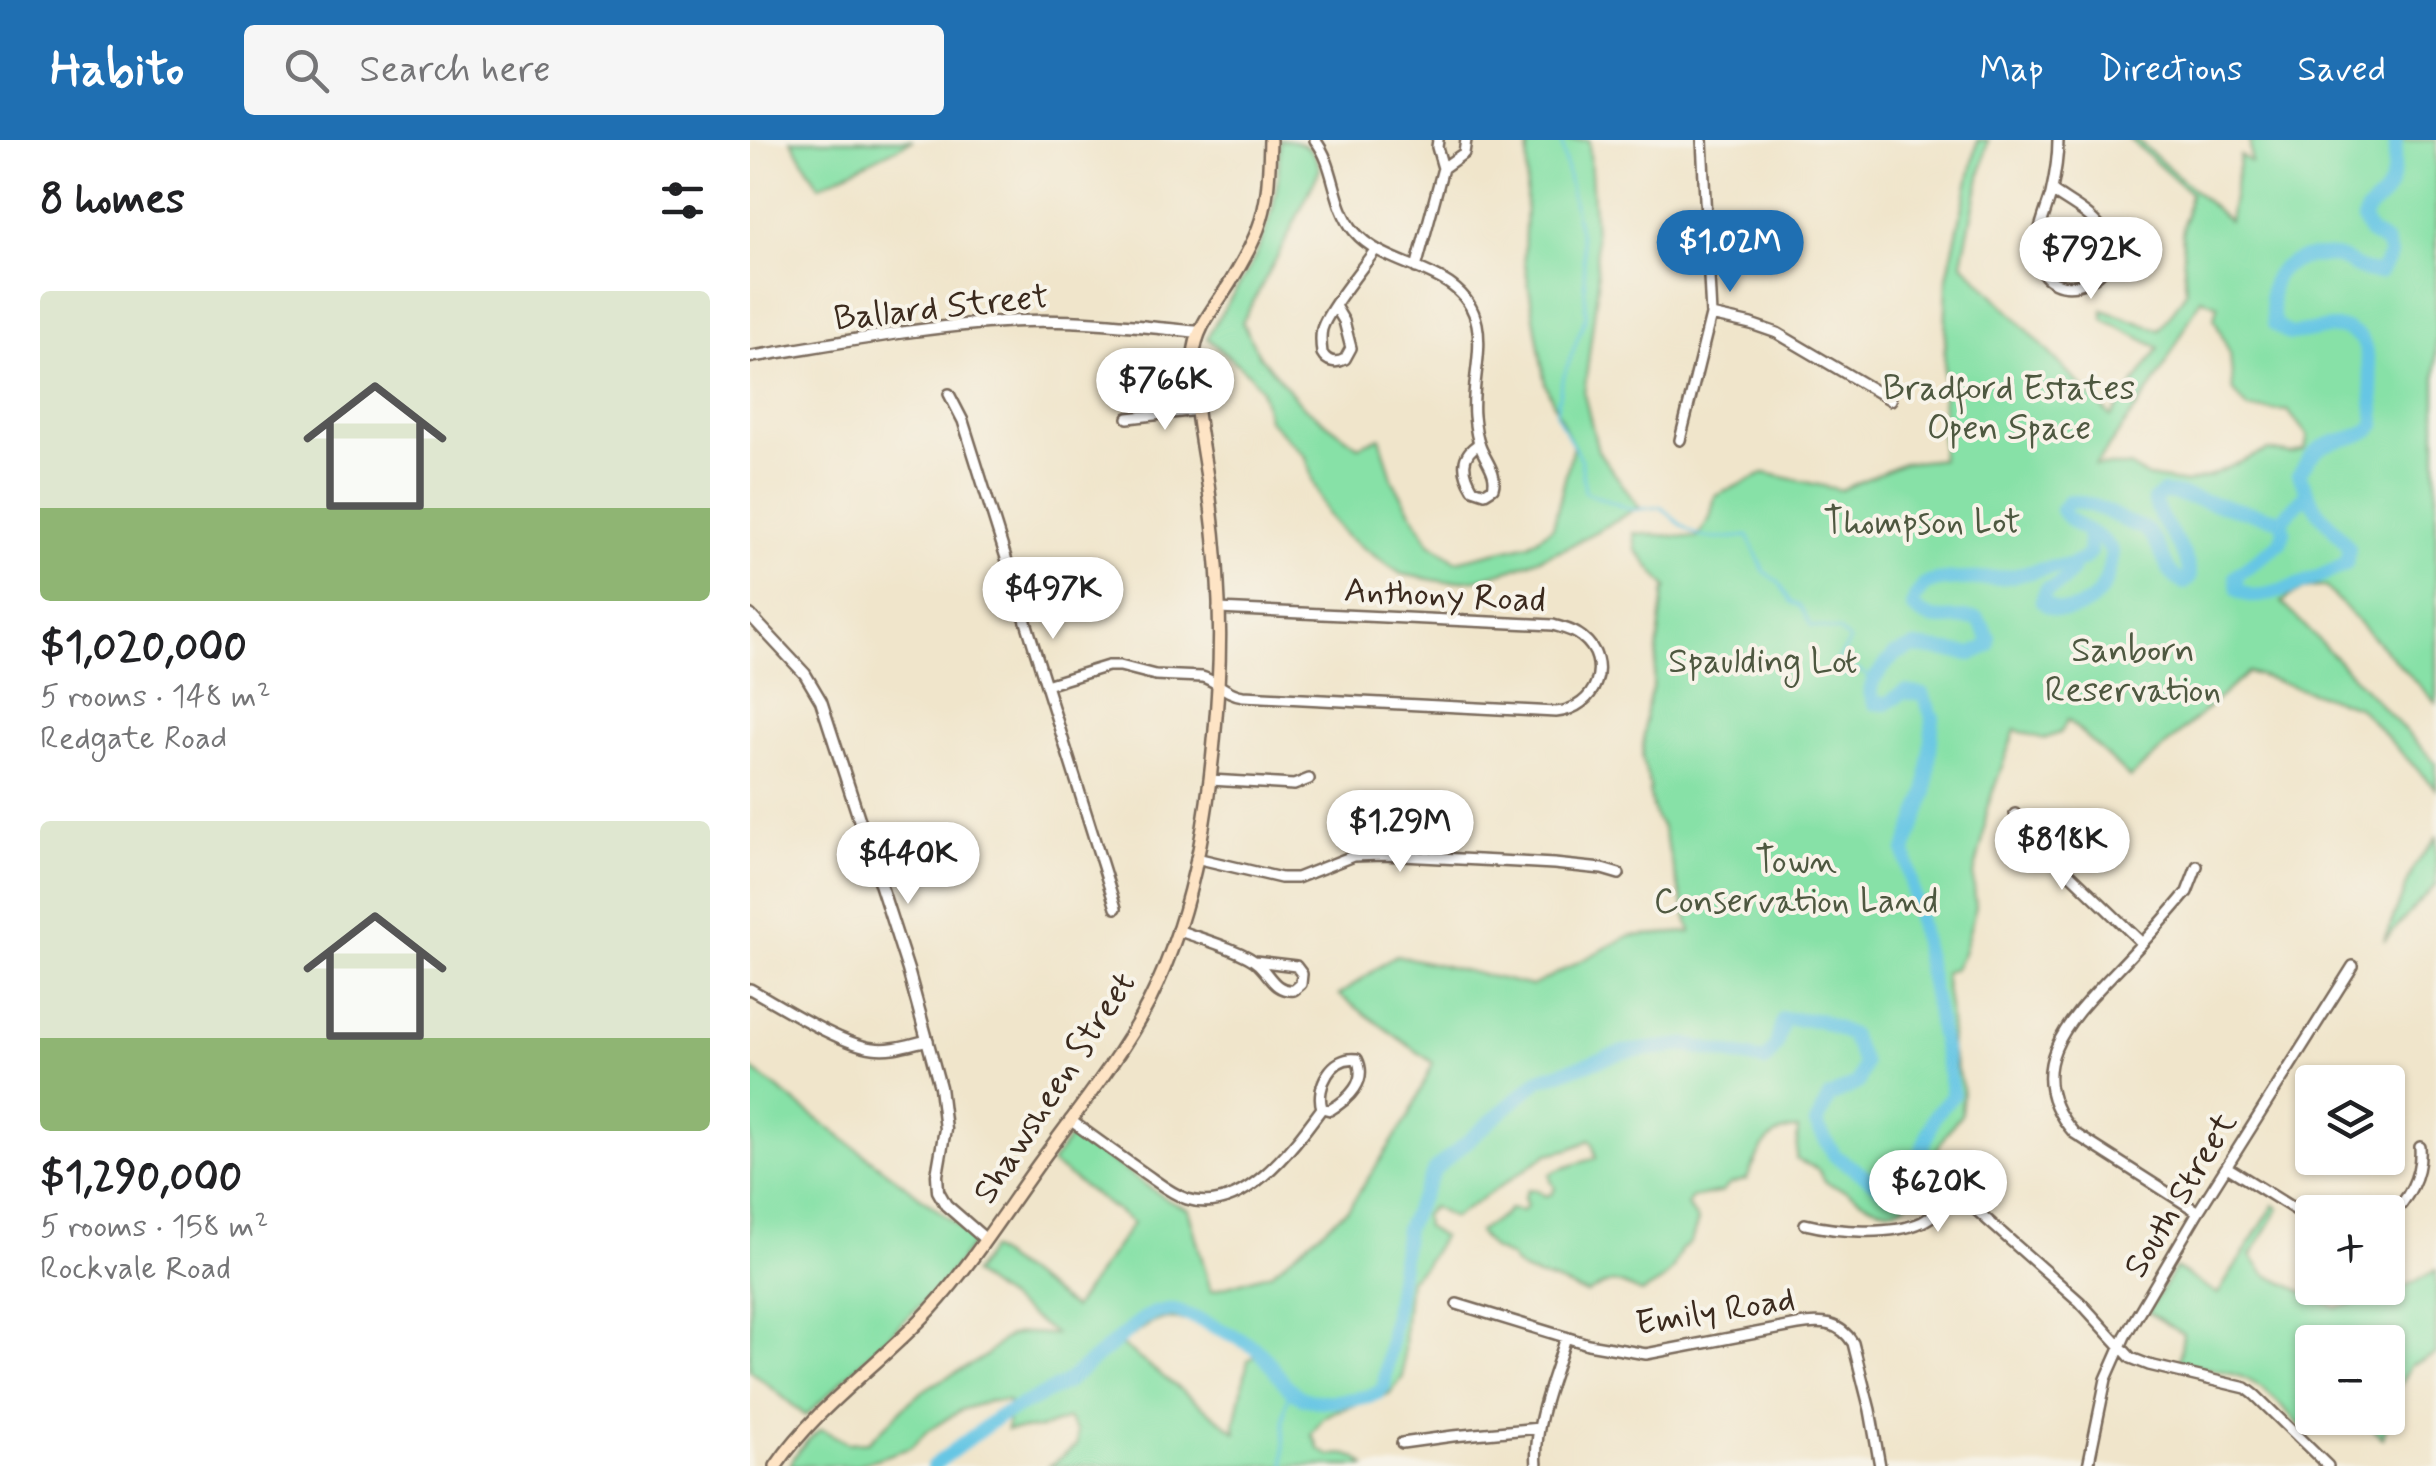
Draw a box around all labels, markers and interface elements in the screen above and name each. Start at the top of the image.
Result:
search box [244,25,944,115]
text: Habito [50,39,184,102]
icon: search [279,43,334,98]
text: Search here [359,46,551,95]
text: Map [1980,47,2044,93]
text: Directions [2099,47,2243,93]
text: Saved [2298,47,2386,93]
text: 8 homes [40,173,185,228]
icon: filters [655,173,710,228]
pin: $1.02M [1649,210,1811,295]
pin: $792K [2021,217,2161,302]
text: $1.02M [1679,221,1781,263]
text: $792K [2042,228,2140,270]
street label: Ballard Street [831,274,1051,342]
pin: $766K [1095,348,1235,433]
icon: home [285,356,465,536]
text: $766K [1118,359,1212,401]
park label: Bradford Estates Open Space [1883,366,2135,452]
park label: Thompson Lot [1823,500,2021,546]
pin: $497K [983,557,1123,642]
text: $497K [1005,568,1101,610]
street label: Anthony Road [1343,568,1547,624]
text: $1,020,000 [40,621,247,676]
park label: Sanborn Reservation [2045,628,2221,714]
park label: Spaulding Lot [1668,639,1858,688]
text: 5 rooms · 148 m² [40,676,271,718]
text: Redgate Road [40,718,227,760]
pin: $1.29M [1319,790,1481,875]
text: $1.29M [1349,801,1451,843]
pin: $818K [1992,808,2132,893]
text: $818K [2017,819,2107,861]
pin: $440K [838,822,978,907]
text: $440K [859,833,957,875]
park label: Town Conservation Land [1654,839,1938,925]
icon: home [285,886,465,1066]
street label: Shawsheen Street [963,963,1147,1213]
map controls [2295,1065,2405,1435]
button: layers [2295,1065,2405,1175]
street label: South Street [2113,1103,2248,1286]
pin: $620K [1868,1150,2008,1235]
text: $1,290,000 [40,1151,242,1206]
text: $620K [1891,1161,1985,1203]
button: + [2295,1195,2405,1305]
text: 5 rooms · 158 m² [40,1206,268,1248]
text: Rockvale Road [40,1248,231,1290]
street label: Emily Road [1632,1277,1798,1347]
button: − [2295,1325,2405,1435]

